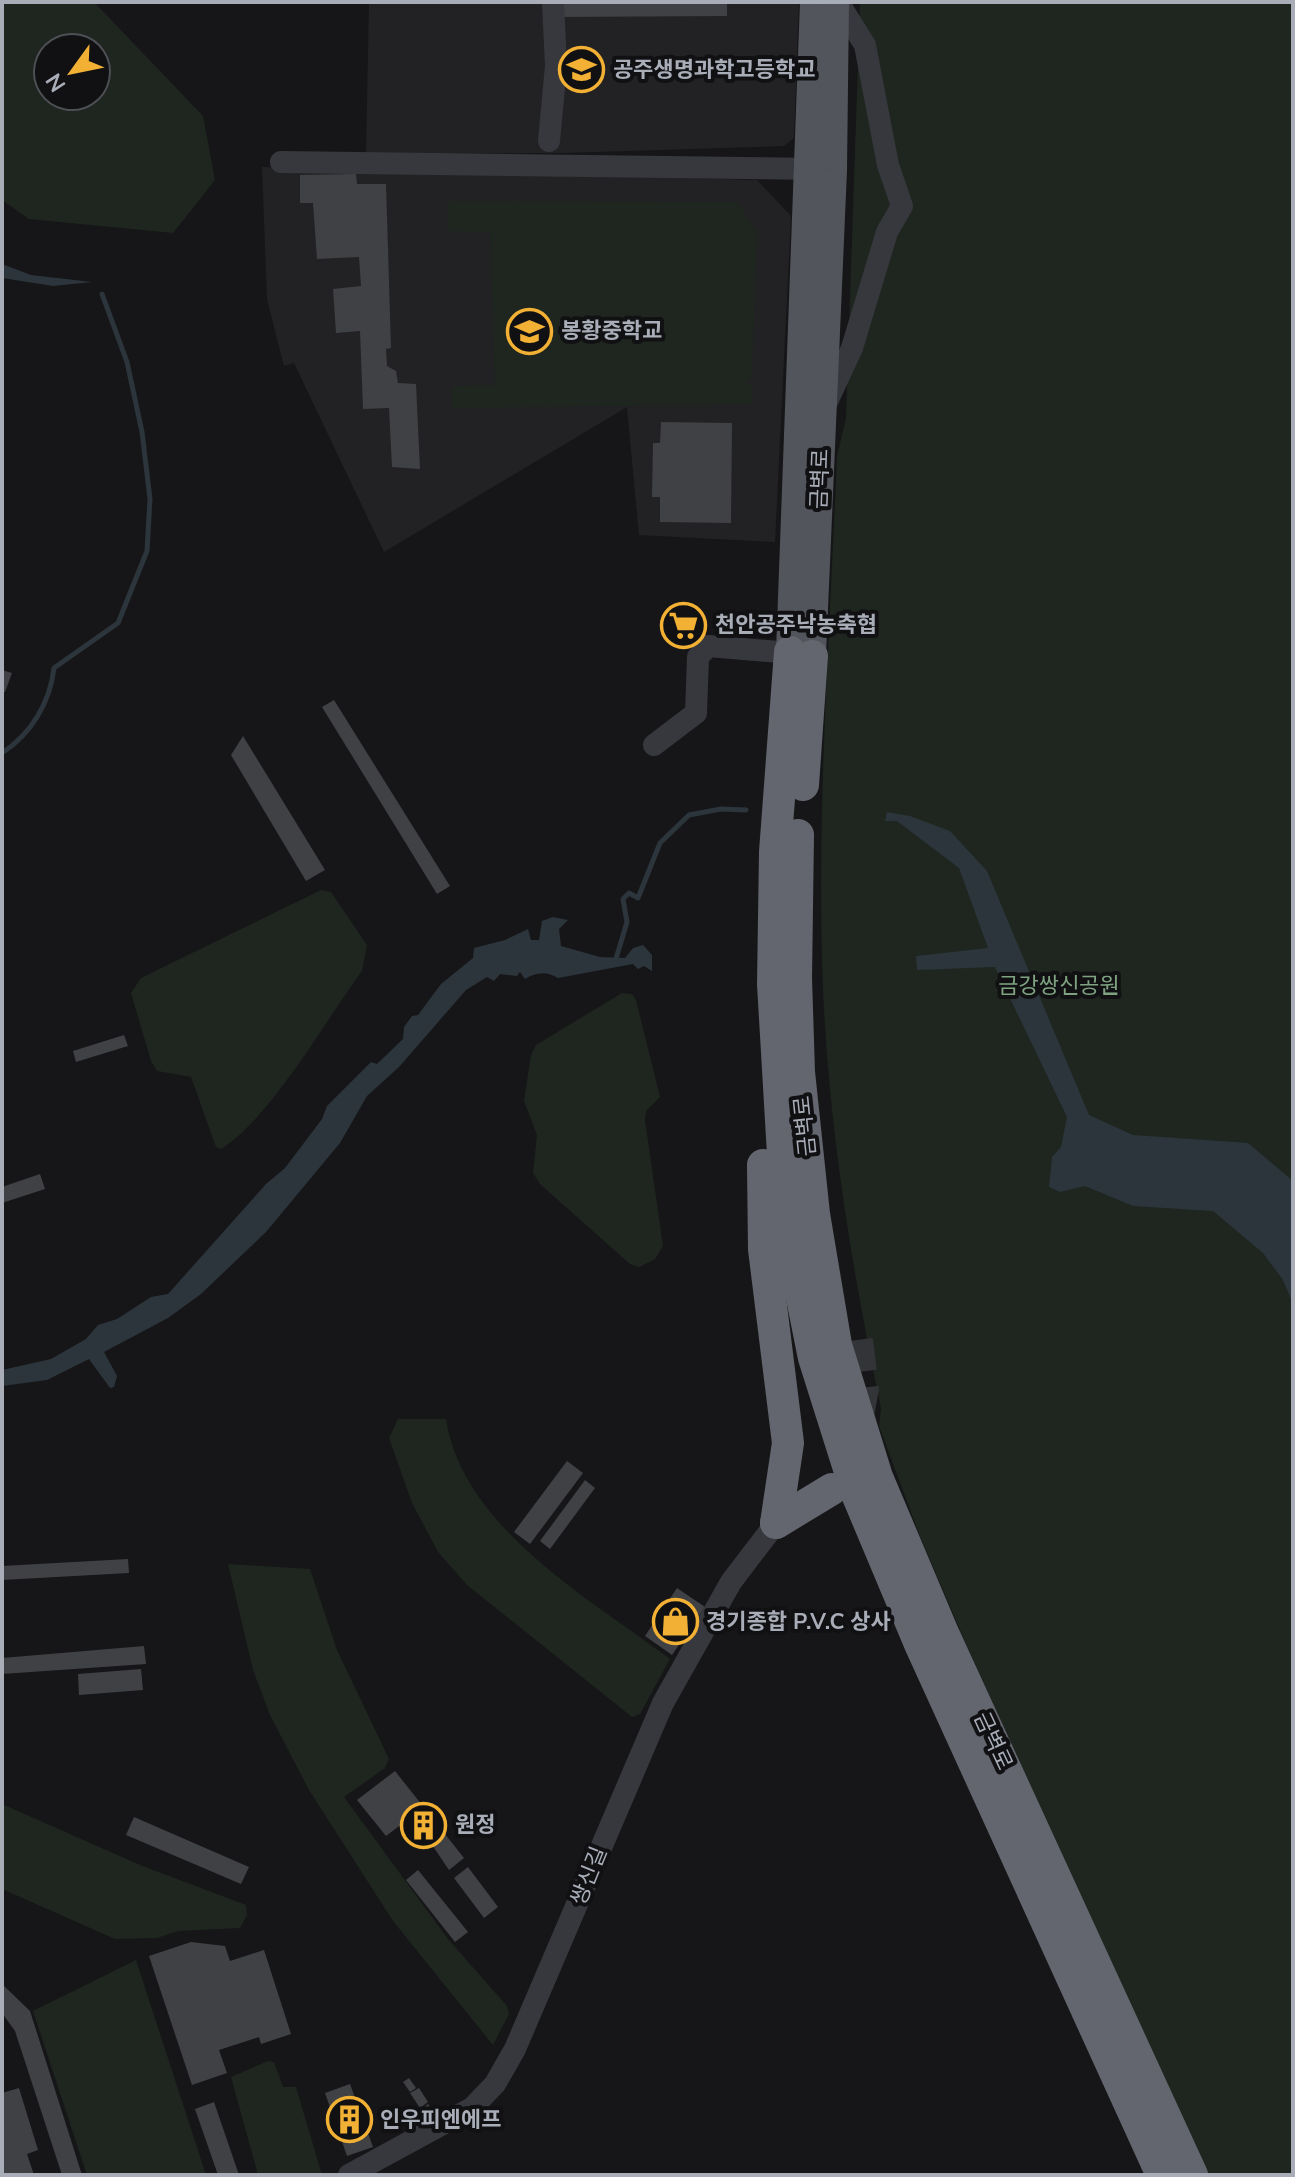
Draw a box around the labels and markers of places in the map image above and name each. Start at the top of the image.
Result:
school or university icon: 공주생명과학고등학교 [558,46,606,94]
place label: 공주생명과학고등학교 [613,55,815,85]
school or university icon: 봉황중학교 [506,307,554,355]
place label: 봉황중학교 [561,316,662,346]
supermarket icon: 천안공주낙농축협 [660,601,708,649]
place label: 천안공주낙농축협 [715,610,877,640]
shop icon: 경기종합 P.V.C 상사 [651,1598,699,1646]
place label: 경기종합 P.V.C 상사 [706,1607,891,1637]
building icon: 원정 [400,1801,448,1849]
place label: 원정 [455,1810,495,1840]
building icon: 인우피엔에프 [325,2096,373,2144]
place label: 인우피엔에프 [380,2105,501,2135]

